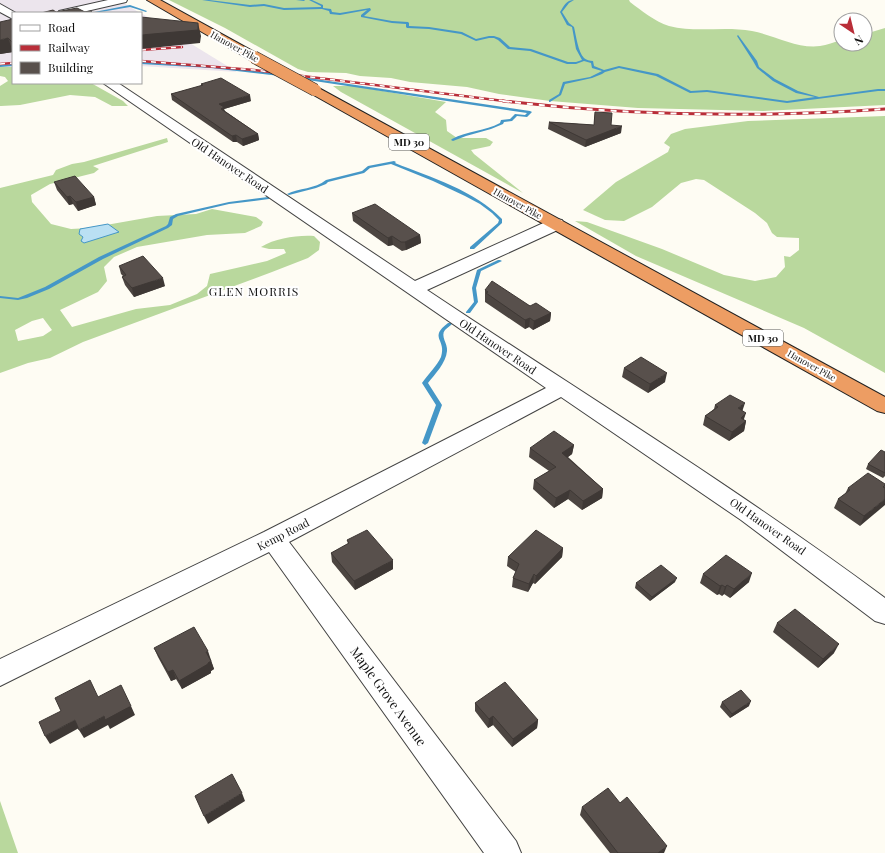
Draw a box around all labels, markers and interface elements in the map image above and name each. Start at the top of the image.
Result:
legend [12,12,142,84]
north arrow [833,12,873,52]
text: Road [48,19,75,35]
street label: Hanover Pike [209,28,262,64]
text: N [851,32,867,49]
text: Railway [48,39,90,55]
text: Building [48,59,94,75]
street label: Old Hanover Road [189,134,272,197]
road number: MD 30 [389,134,429,150]
street label: Hanover Pike [492,185,545,221]
district label: GLEN MORRIS [209,283,299,299]
street label: Old Hanover Road [457,315,540,378]
road number: MD 30 [743,330,783,346]
street label: Hanover Pike [786,347,839,383]
street label: Old Hanover Road [727,494,810,558]
street label: Kemp Road [254,514,312,554]
street label: Maple Grove Avenue [347,643,431,749]

